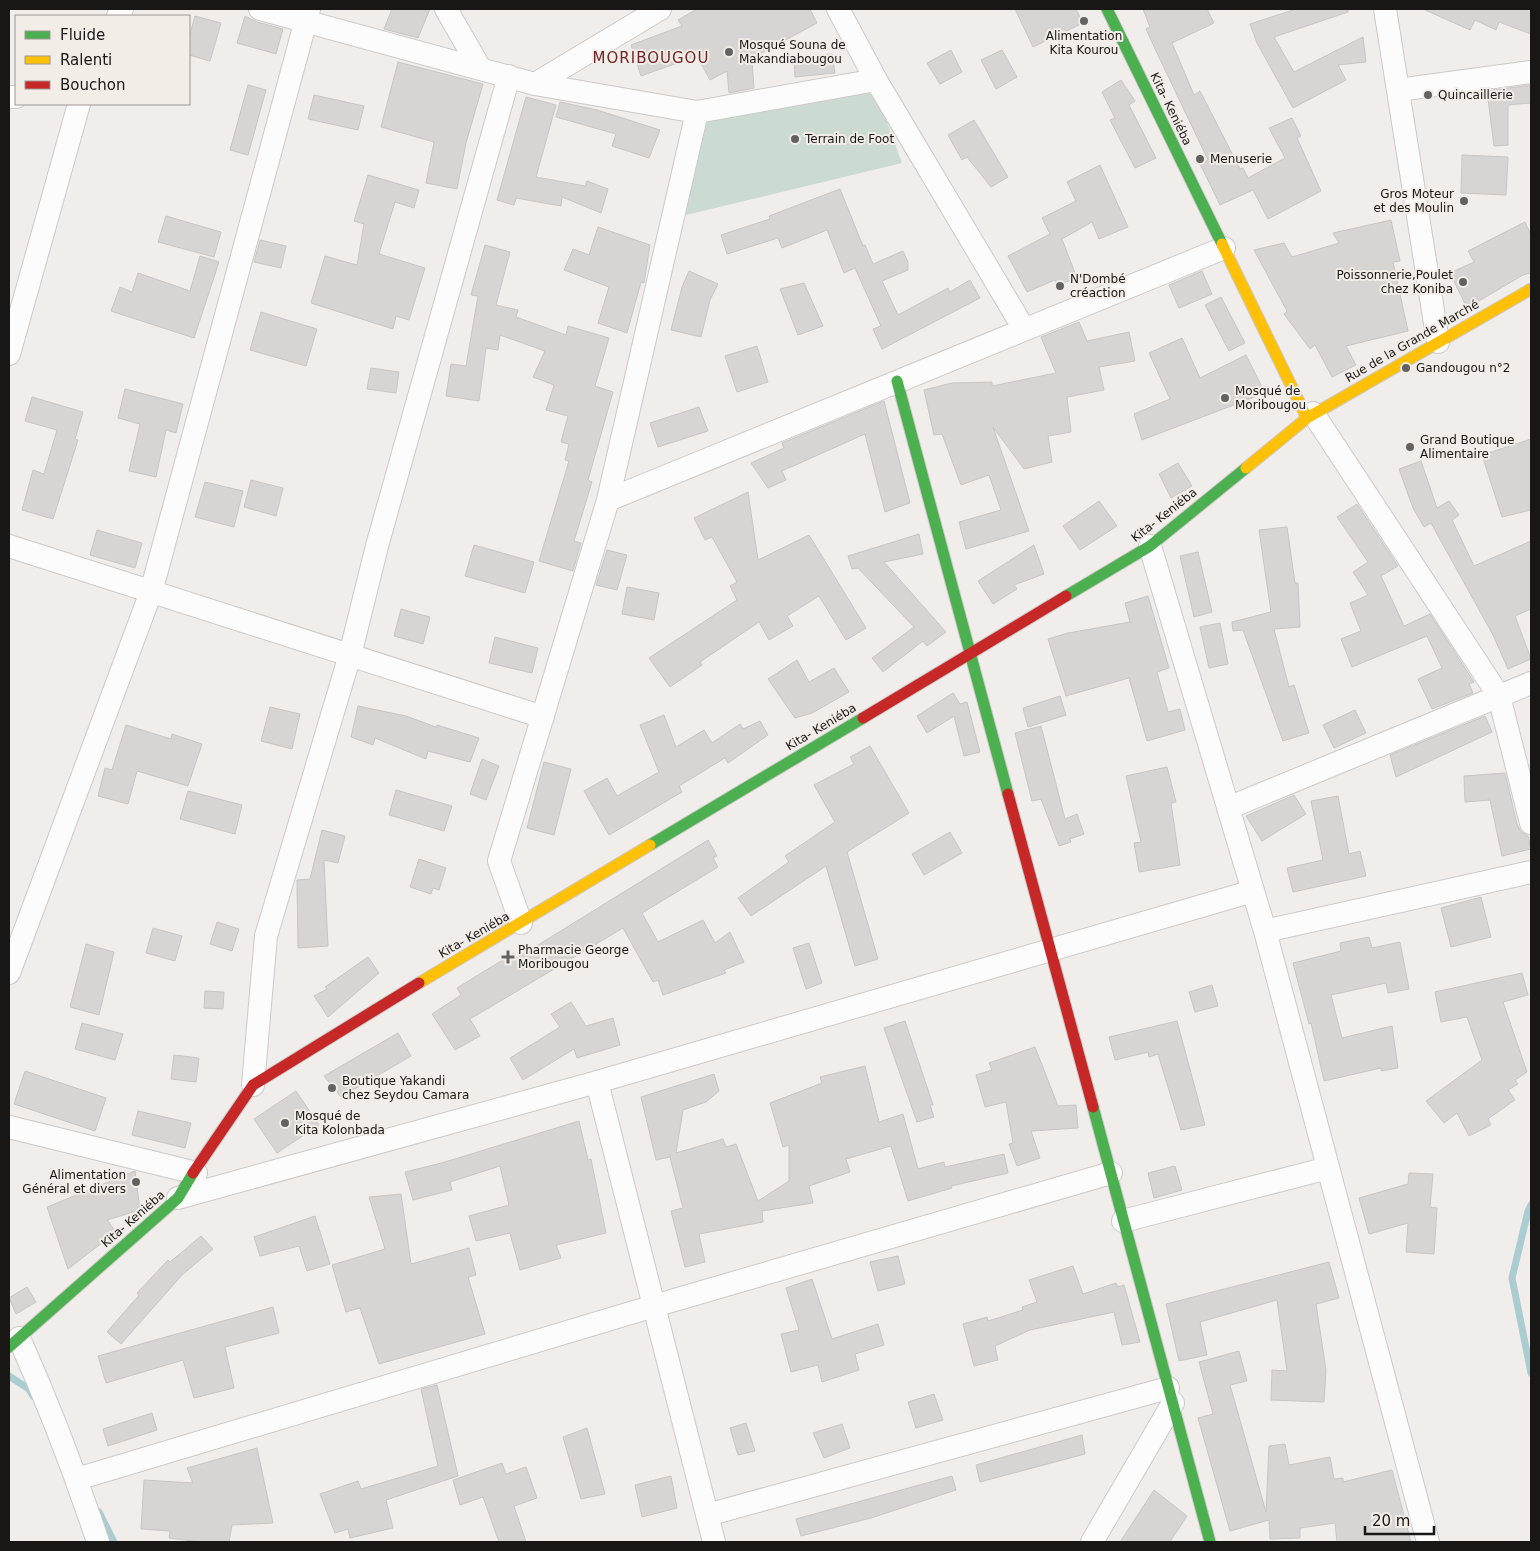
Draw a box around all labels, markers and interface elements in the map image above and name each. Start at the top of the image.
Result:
legend [15,15,190,105]
marker: Alimentation Kita Kourou [1078,15,1090,27]
text: Fluide [60,26,105,44]
place label: Alimentation Kita Kourou [1046,29,1122,57]
place label: Mosqué Souna de Makandiabougou [739,38,846,66]
marker: Mosqué Souna de Makandiabougou [723,46,735,58]
district label: MORIBOUGOU [593,49,709,67]
text: Ralenti [60,51,112,69]
street label: Kita- Keniéba [1147,70,1195,148]
text: Bouchon [60,76,125,94]
place label: Quincaillerie [1438,88,1513,102]
marker: Quincaillerie [1422,89,1434,101]
place label: Terrain de Foot [804,132,894,146]
marker: Terrain de Foot [789,133,801,145]
place label: Menuserie [1210,152,1272,166]
marker: Menuserie [1194,153,1206,165]
place label: Gros Moteur et des Moulin [1373,187,1454,215]
marker: Gros Moteur et des Moulin [1458,195,1470,207]
place label: Poissonnerie,Poulet chez Koniba [1336,268,1453,296]
place label: N'Dombé créaction [1070,272,1126,300]
marker: Poissonnerie,Poulet chez Koniba [1457,276,1469,288]
marker: N'Dombé créaction [1054,280,1066,292]
street label: Rue de la Grande Marché [1343,297,1481,385]
place label: Gandougou n°2 [1416,361,1510,375]
marker: Gandougou n°2 [1400,362,1412,374]
place label: Mosqué de Moribougou [1235,384,1306,412]
marker: Mosqué de Moribougou [1219,392,1231,404]
place label: Grand Boutique Alimentaire [1420,433,1514,461]
marker: Grand Boutique Alimentaire [1404,441,1416,453]
street label: Kita- Keniéba [1128,485,1200,545]
street label: Kita- Keniéba [783,701,859,753]
street label: Kita- Keniéba [436,909,512,961]
place label: Pharmacie George Moribougou [518,943,629,971]
marker: Pharmacie George Moribougou [502,951,514,963]
place label: Boutique Yakandi chez Seydou Camara [342,1074,469,1102]
marker: Boutique Yakandi chez Seydou Camara [326,1082,338,1094]
place label: Mosqué de Kita Kolonbada [295,1109,385,1137]
marker: Mosqué de Kita Kolonbada [279,1117,291,1129]
place label: Alimentation Général et divers [22,1168,126,1196]
marker: Alimentation Général et divers [130,1176,142,1188]
street label: Kita- Keniéba [98,1188,168,1250]
scale bar [1365,1504,1434,1536]
text: 20 m [1372,1512,1410,1530]

